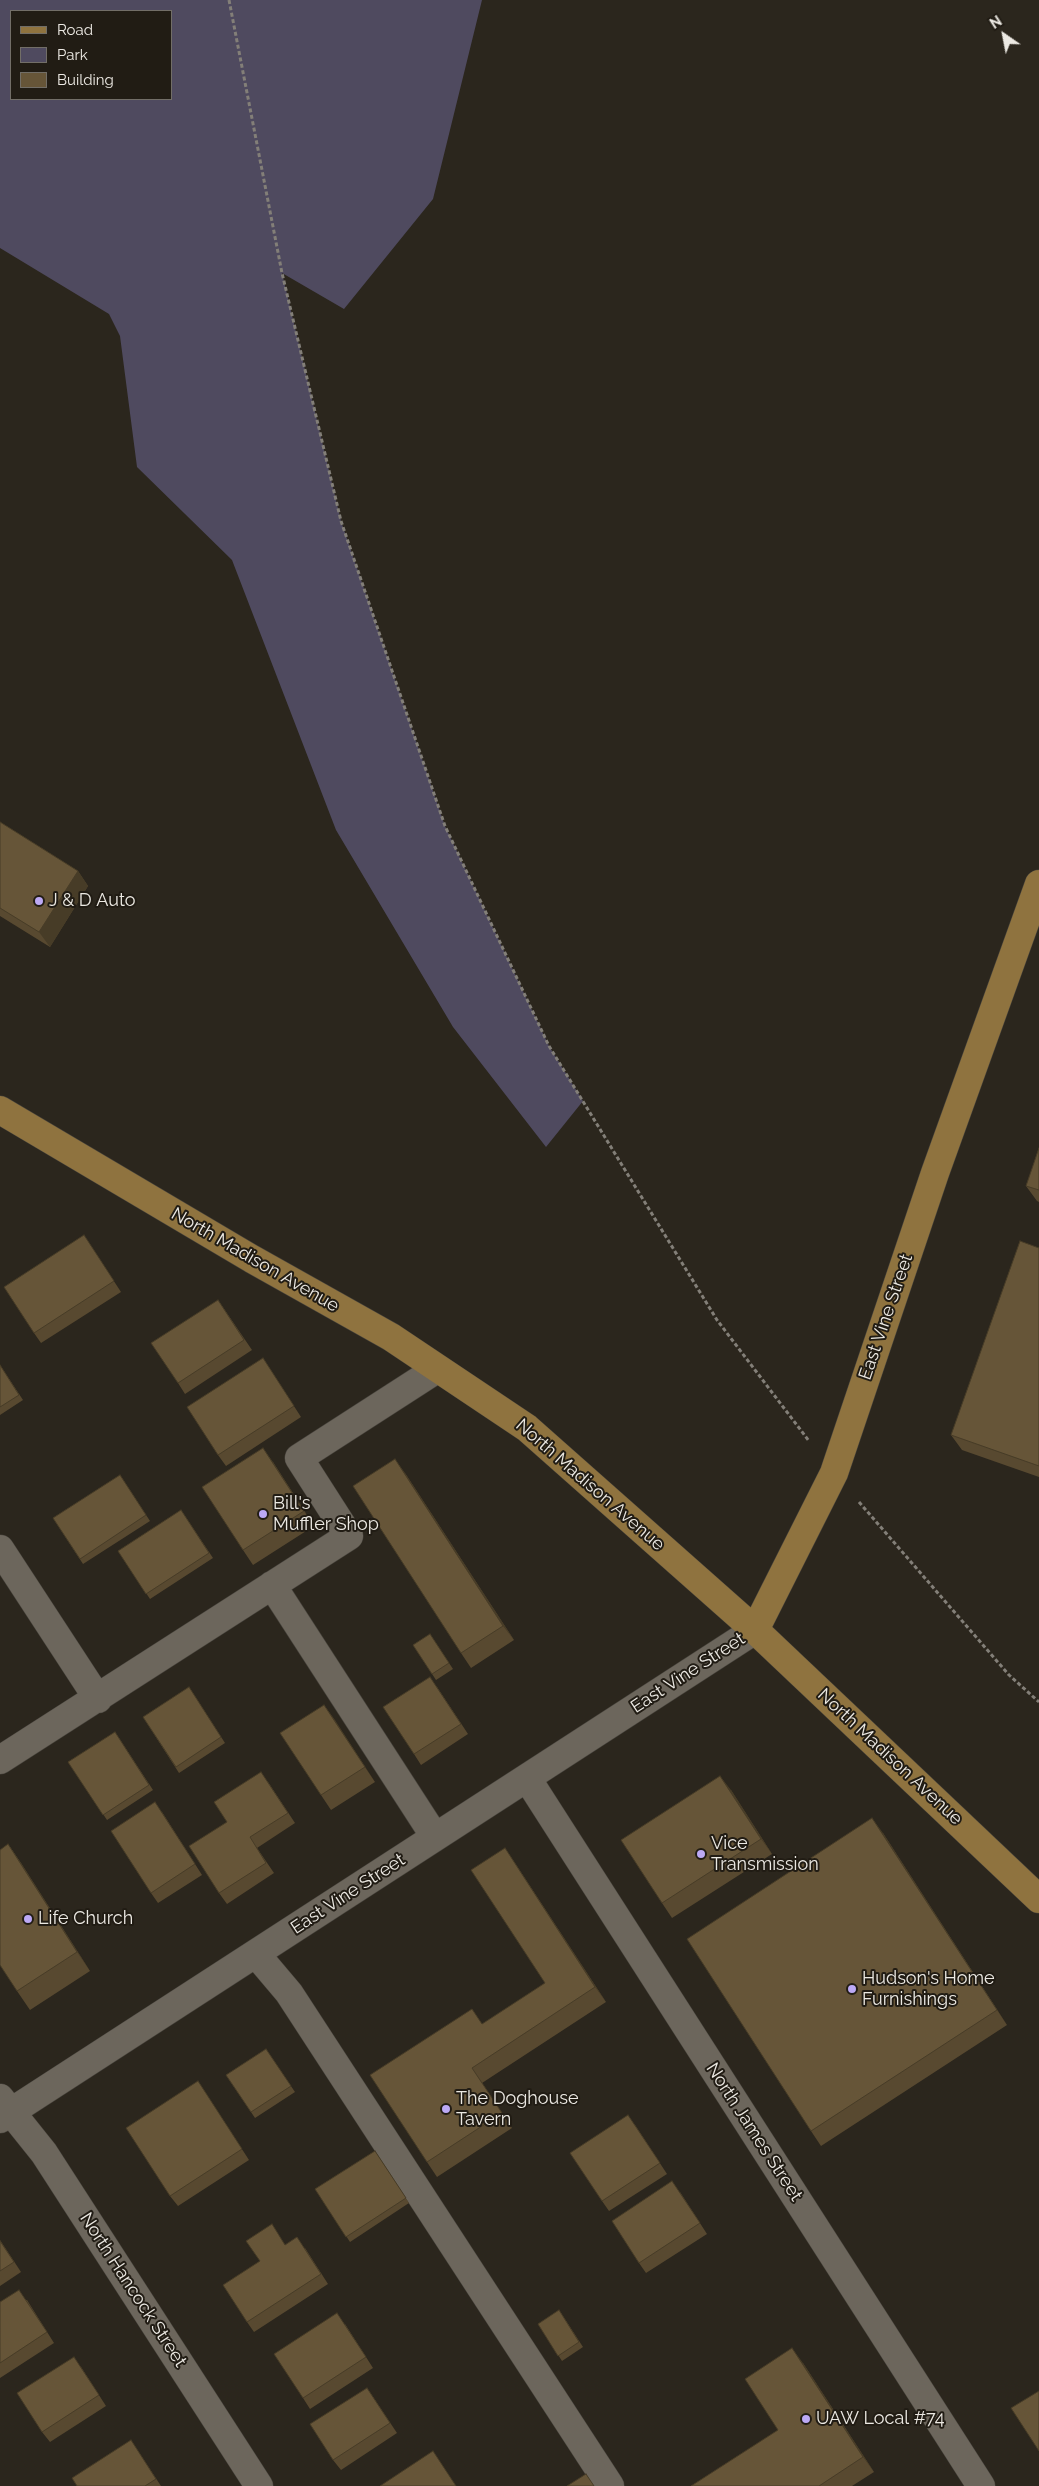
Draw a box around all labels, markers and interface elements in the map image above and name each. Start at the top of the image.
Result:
legend [10,10,172,100]
north arrow [979,10,1029,60]
text: N [987,13,1005,32]
text: Road [57,21,93,39]
text: Park [57,46,88,64]
text: Building [57,71,114,89]
place label: J & D Auto [49,890,136,912]
marker: J & D Auto [33,895,45,907]
street label: North Madison Avenue [167,1203,343,1317]
street label: East Vine Street [854,1251,918,1383]
street label: North Madison Avenue [511,1414,669,1556]
place label: Bill's Muffler Shop [273,1493,379,1536]
marker: Bill's Muffler Shop [257,1508,269,1520]
street label: East Vine Street [627,1628,749,1718]
street label: North Madison Avenue [813,1684,967,1830]
place label: Vice Transmission [711,1833,819,1876]
marker: Vice Transmission [695,1848,707,1860]
street label: East Vine Street [287,1849,409,1939]
place label: Life Church [38,1908,133,1930]
marker: Life Church [22,1913,34,1925]
place label: Hudson's Home Furnishings [862,1968,995,2010]
marker: Hudson's Home Furnishings [846,1983,858,1995]
street label: North James Street [701,2059,807,2205]
place label: The Doghouse Tavern [456,2088,578,2130]
marker: The Doghouse Tavern [440,2103,452,2115]
street label: North Hancock Street [75,2209,191,2371]
place label: UAW Local #74 [816,2408,945,2430]
marker: UAW Local #74 [800,2413,812,2425]

